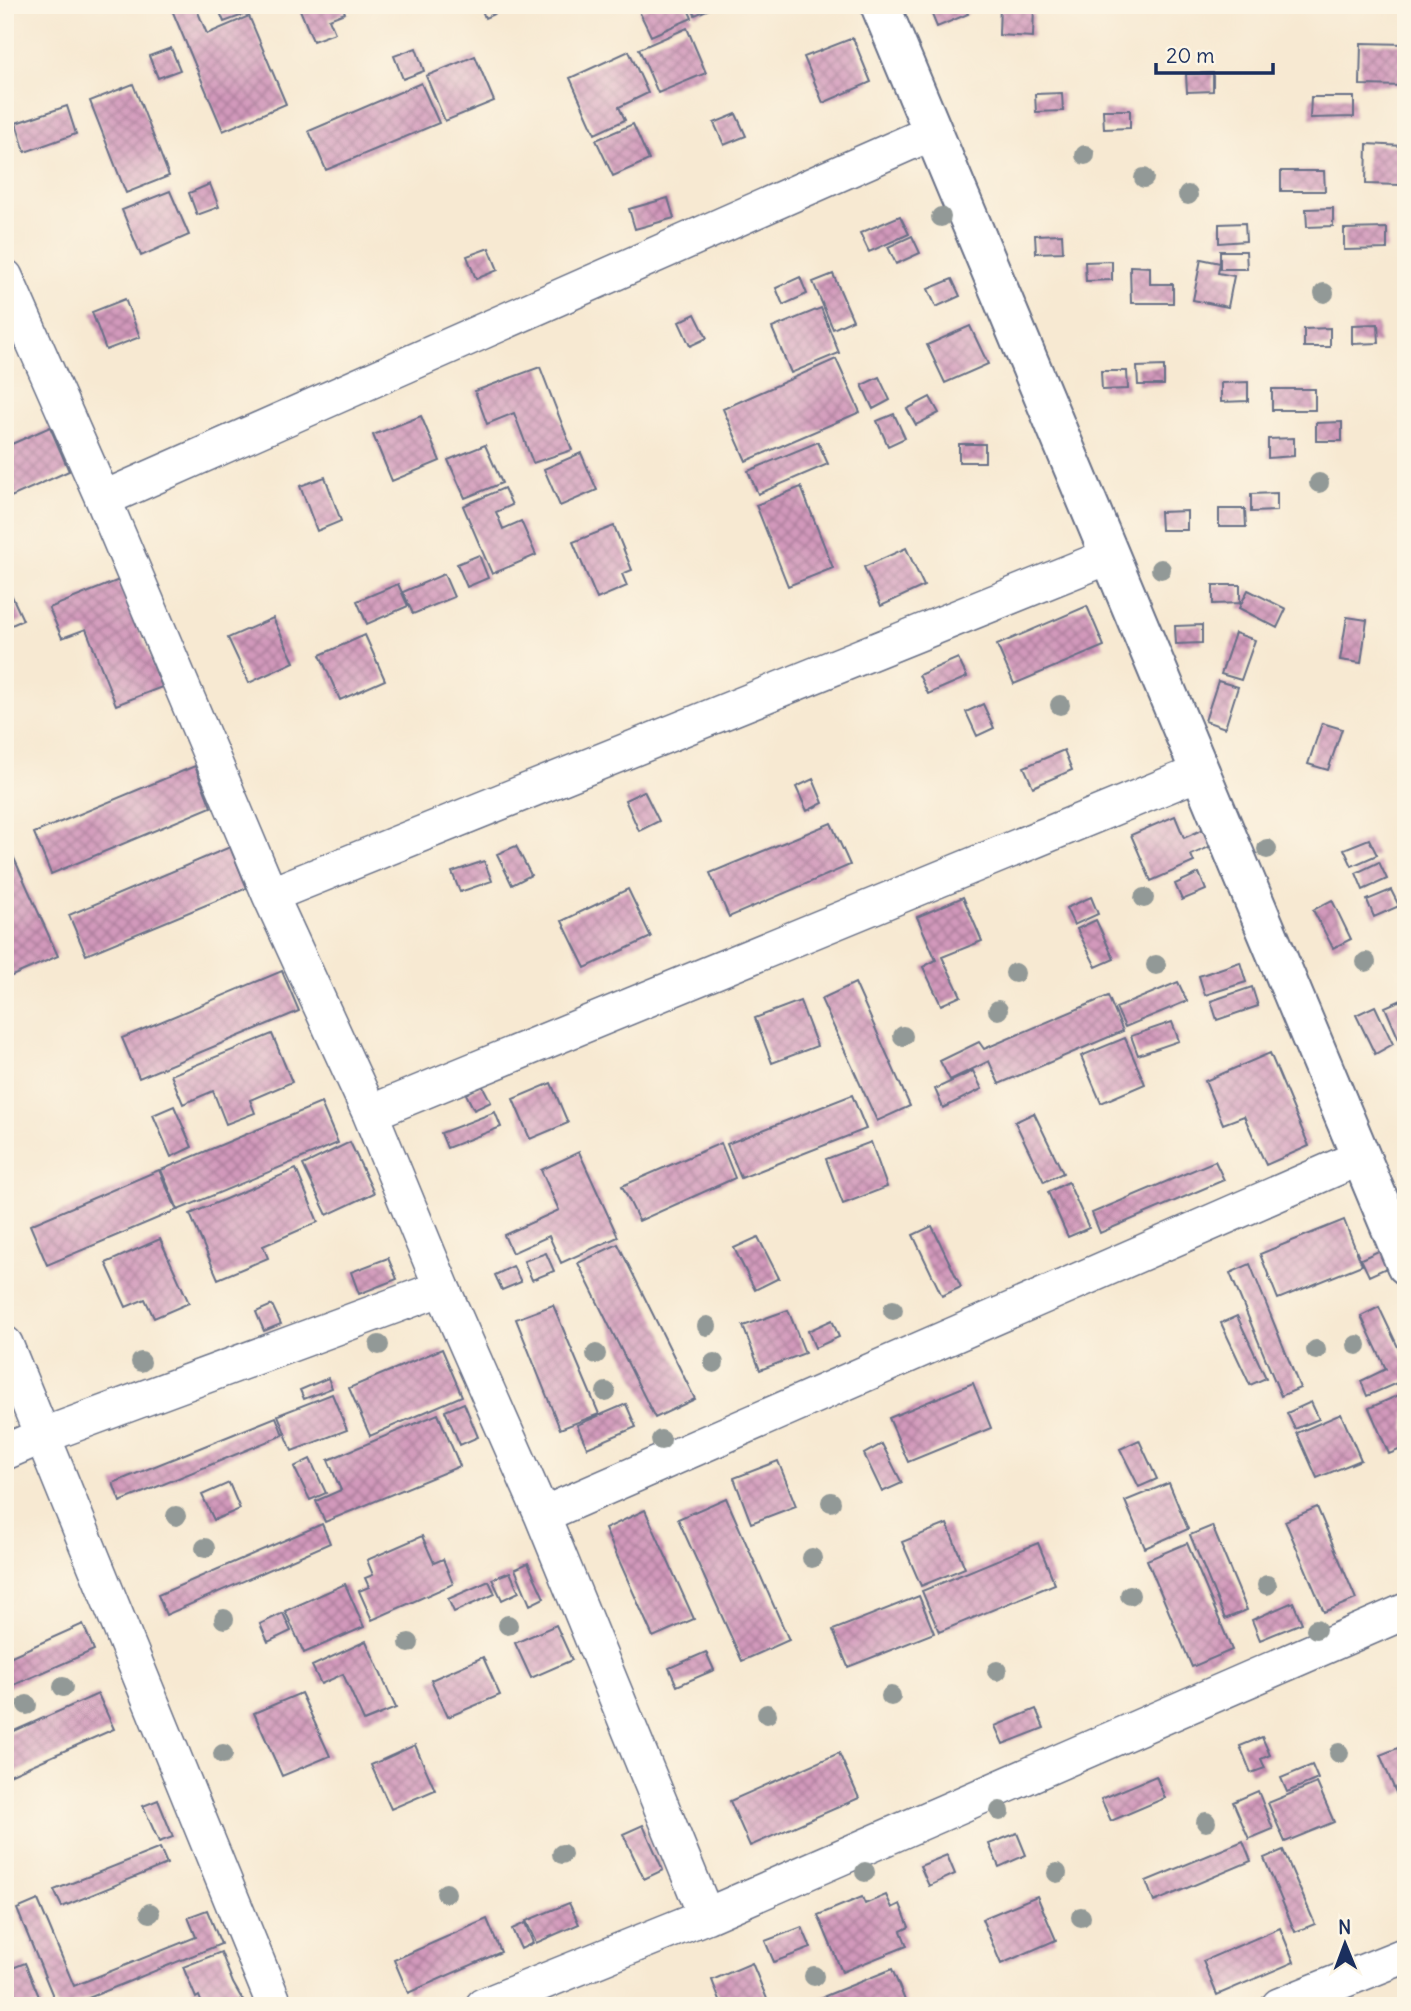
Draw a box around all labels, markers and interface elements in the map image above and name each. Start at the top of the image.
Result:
scale bar [1156,32,1273,76]
text: 20 m [1166,42,1215,69]
north arrow [1310,1910,1380,1980]
text: N [1338,1915,1351,1939]

